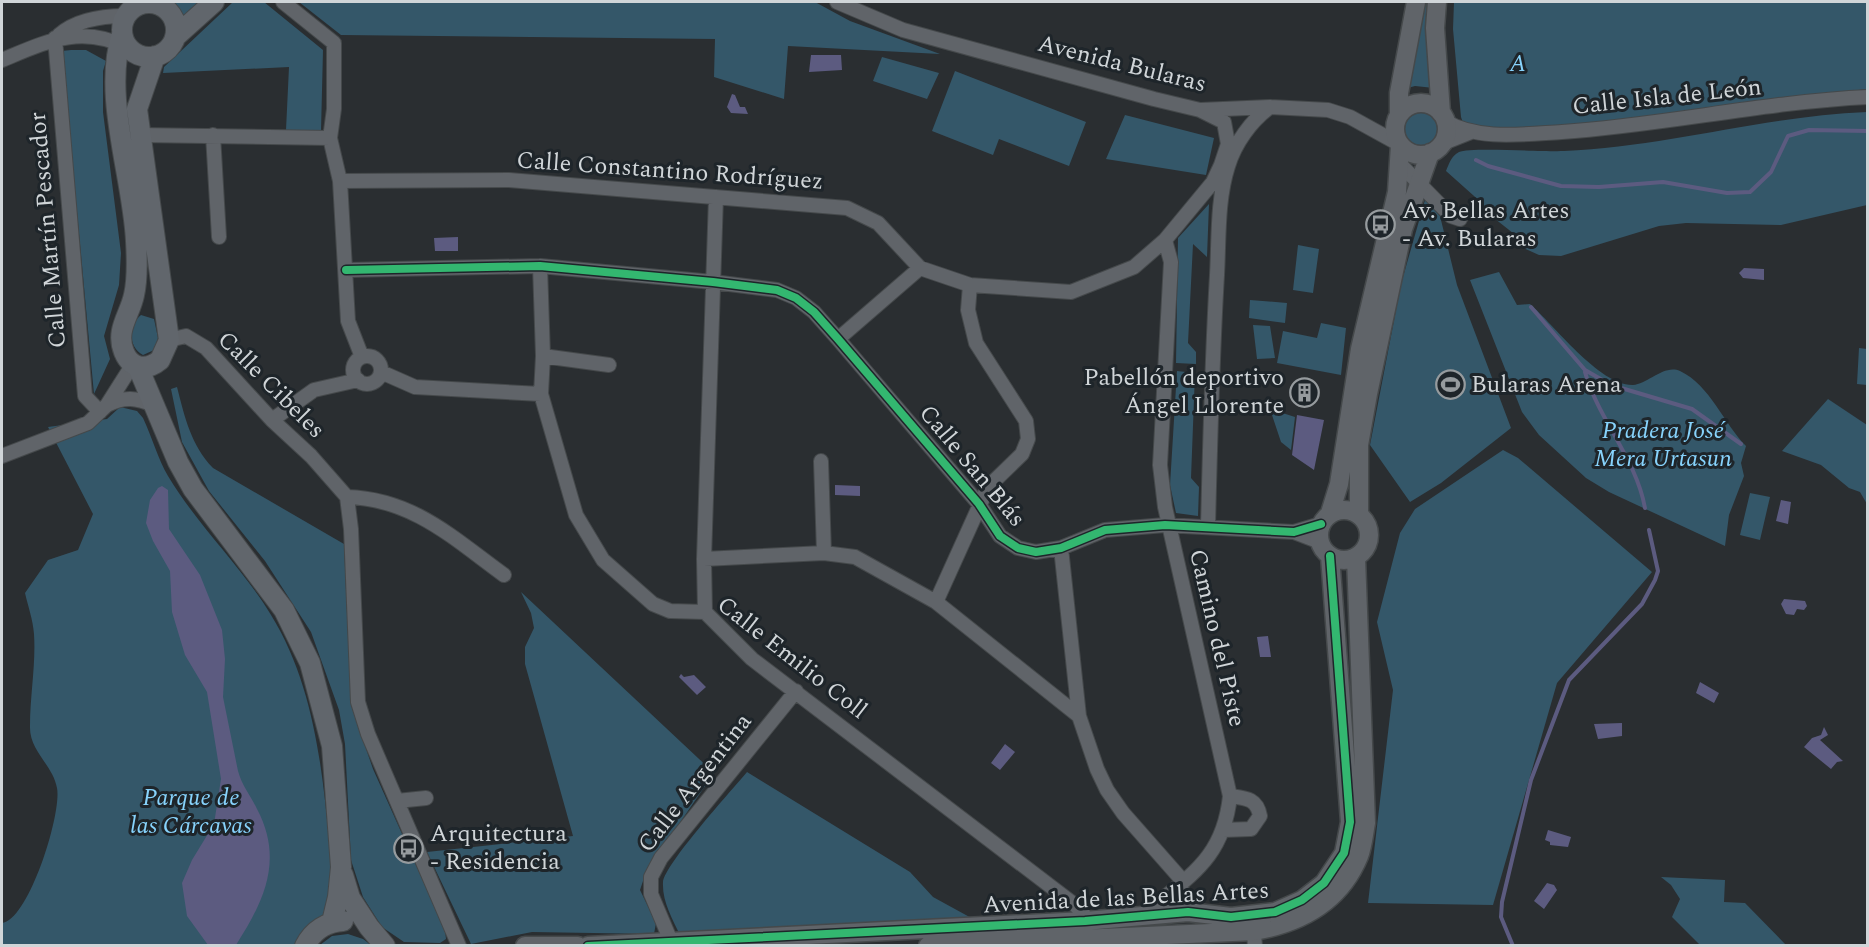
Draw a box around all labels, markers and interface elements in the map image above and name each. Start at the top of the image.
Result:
street label: Avenida Bularas [1034,26,1210,102]
park label: A [1508,46,1527,82]
street label: Calle Isla de León [1571,69,1763,125]
street label: Calle Martín Pescador [20,110,76,350]
street label: Calle Constantino Rodríguez [515,142,825,200]
place label: Av. Bellas Artes - Av. Bularas [1402,193,1570,257]
bus stop icon: Av. Bellas Artes - Av. Bularas [1365,209,1397,241]
street label: Calle Cibeles [209,323,333,447]
place label: Pabellón deportivo Ángel Llorente [1084,360,1284,424]
place label: Bularas Arena [1471,367,1622,403]
sports icon: Bularas Arena [1434,369,1466,401]
building icon: Pabellón deportivo Ángel Llorente [1289,376,1321,408]
street label: Calle San Blás [910,397,1034,535]
park label: Pradera José Mera Urtasun [1594,413,1732,477]
street label: Camino del Piste [1179,546,1255,730]
street label: Calle Emilio Coll [709,588,875,728]
street label: Calle Argentina [629,705,761,860]
park label: Parque de las Cárcavas [130,780,252,844]
place label: Arquitectura - Residencia [430,816,567,880]
bus stop icon: Arquitectura - Residencia [393,832,425,864]
street label: Avenida de las Bellas Artes [982,873,1270,923]

